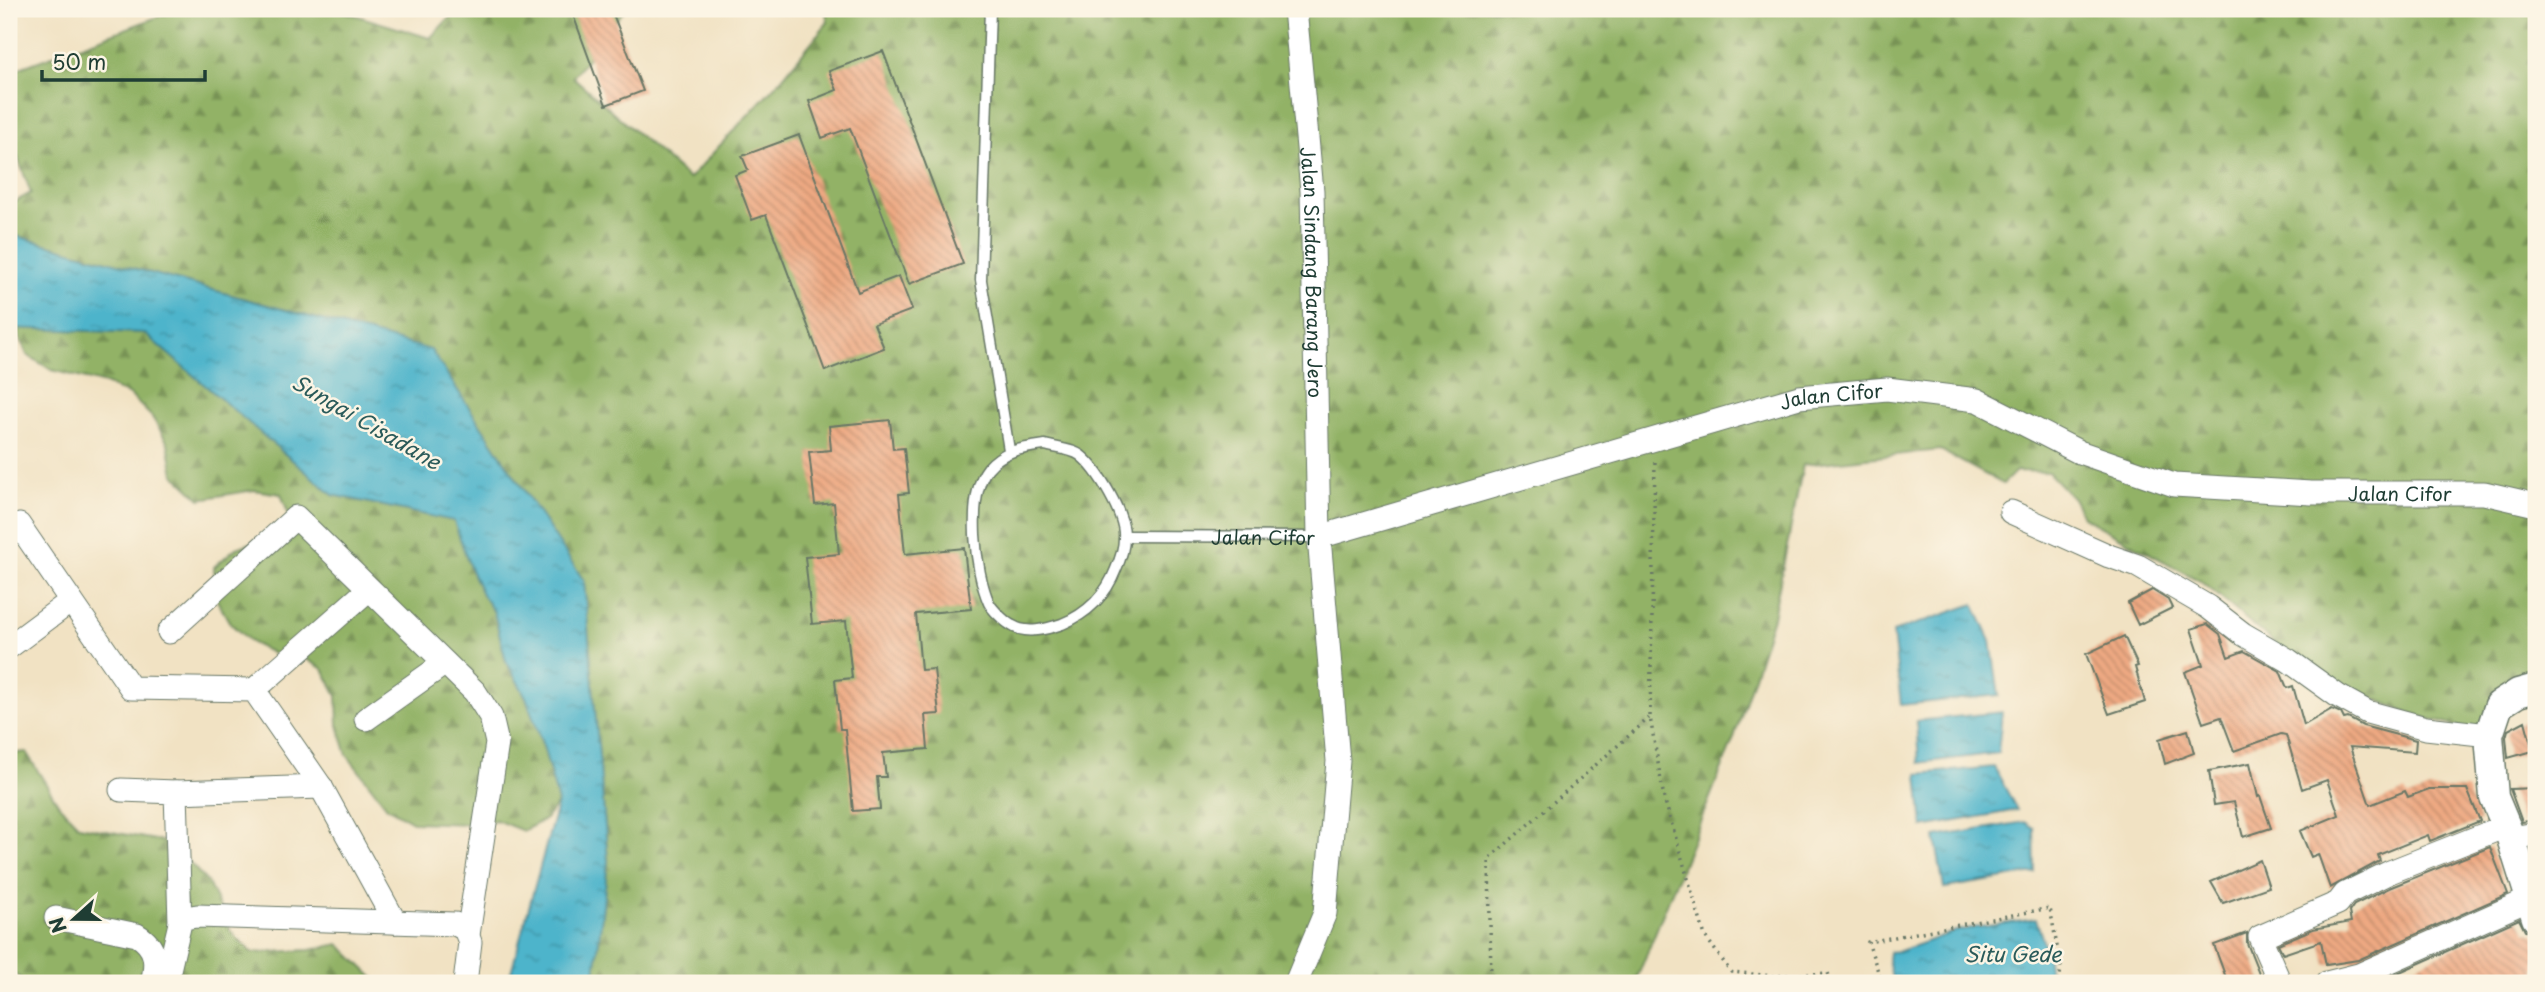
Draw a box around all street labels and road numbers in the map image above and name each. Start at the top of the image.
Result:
street label: Jalan Sindang Barang Jero [1294,145,1330,398]
street label: Jalan Cifor [1776,375,1884,416]
street label: Jalan Cifor [2348,479,2452,507]
street label: Jalan Cifor [1211,522,1315,551]

